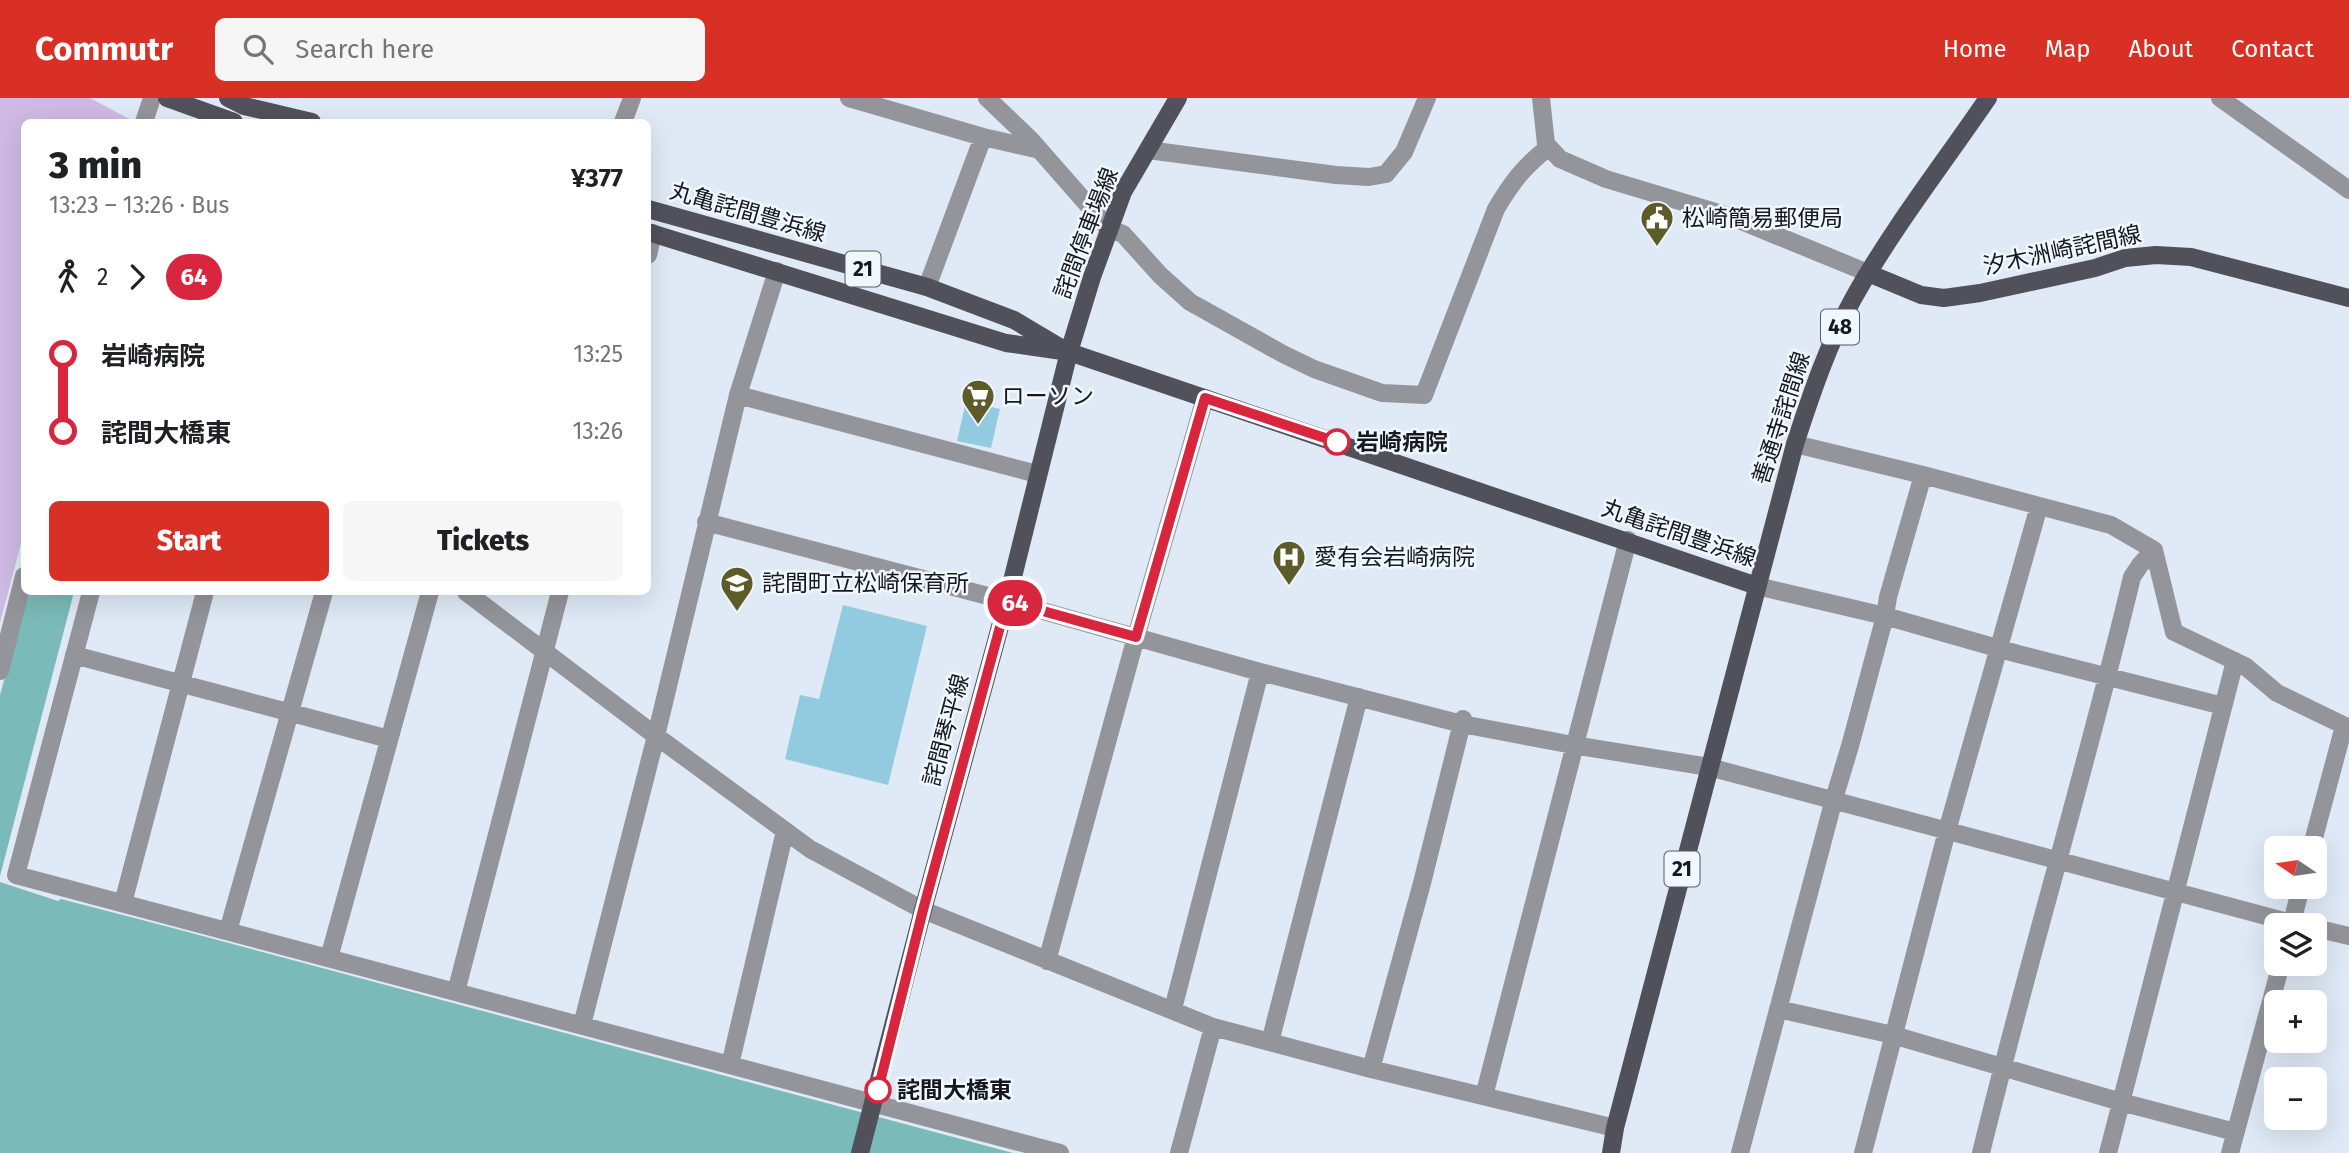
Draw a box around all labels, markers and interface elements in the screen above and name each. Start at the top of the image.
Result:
search box [215,18,705,81]
text: Commutr [35,29,173,69]
icon: search [239,30,277,68]
text: Search here [295,34,434,65]
text: Home [1943,35,2007,63]
text: Map [2045,35,2091,63]
text: About [2129,35,2193,63]
text: Contact [2231,35,2314,63]
text: 3 min [49,142,142,188]
text: ¥377 [571,163,623,194]
street label: 詫間停車場線 [1048,164,1124,302]
street label: 丸亀詫間豊浜線 [667,176,829,248]
text: 13:23 – 13:26 · Bus [49,191,229,219]
public building icon: 松崎簡易郵便局 [1638,199,1676,248]
place label: 松崎簡易郵便局 [1682,204,1843,232]
street label: 汐木洲崎詫間線 [1980,220,2144,280]
road number: 21 [846,252,880,286]
icon: walk [49,258,87,296]
icon: forward [118,258,156,296]
text: 2 [97,263,108,291]
text: 64 [180,263,208,291]
road number: 48 [1821,310,1859,344]
text: 13:25 [573,340,623,368]
text: 岩崎病院 [101,341,205,372]
street label: 善通寺詫間線 [1746,348,1816,488]
supermarket icon: ローソン [959,377,997,426]
place label: ローソン [1002,382,1094,410]
text: 13:26 [572,417,623,445]
text: 詫間大橋東 [101,418,231,449]
place label: 岩崎病院 [1356,428,1448,456]
marker: 岩崎病院 [1324,429,1350,455]
street label: 丸亀詫間豊浜線 [1598,494,1760,572]
button: Start [49,501,329,581]
button: Tickets [343,501,623,581]
hospital icon: 愛有会岩崎病院 [1270,538,1308,587]
place label: 愛有会岩崎病院 [1314,543,1475,571]
school or university icon: 詫間町立松崎保育所 [718,564,756,613]
place label: 詫間町立松崎保育所 [762,569,969,597]
line badge: 64 [984,580,1046,626]
text: 64 [1001,589,1029,617]
street label: 詫間琴平線 [918,671,974,789]
north arrow [2264,836,2328,900]
map controls [2264,836,2327,1130]
road number: 21 [1664,852,1700,886]
button: layers [2264,913,2327,976]
button: + [2264,990,2327,1053]
button: − [2264,1067,2327,1130]
place label: 詫間大橋東 [897,1076,1012,1104]
marker: 詫間大橋東 [865,1077,891,1103]

